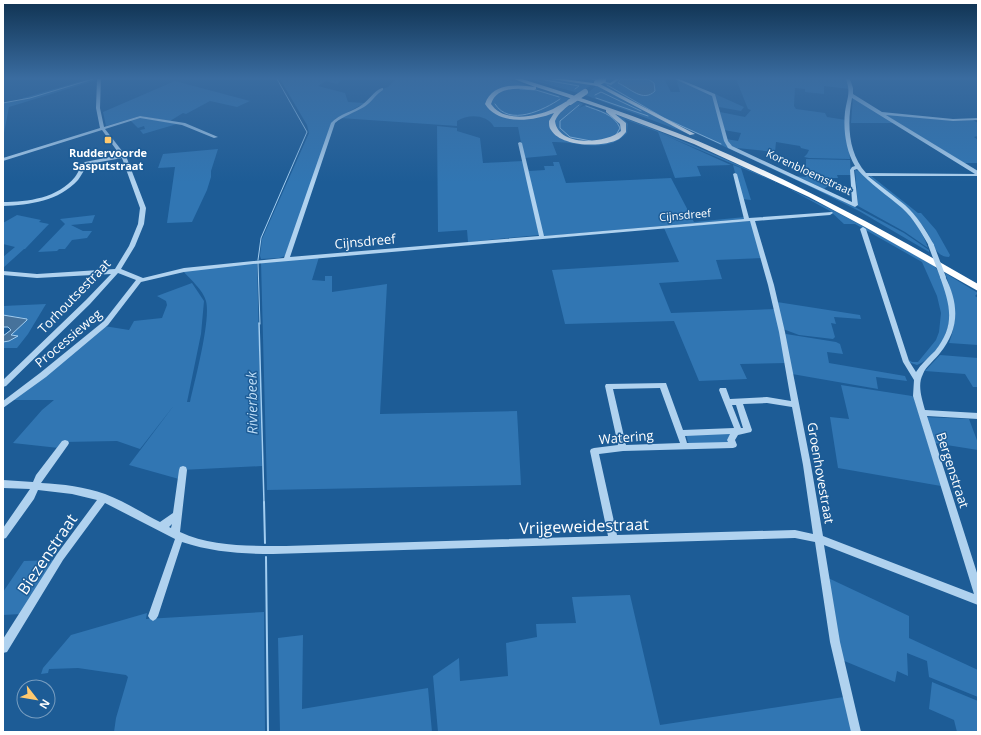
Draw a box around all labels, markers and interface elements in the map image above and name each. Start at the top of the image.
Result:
marker: Ruddervoorde Sasputstraat [103,135,113,145]
place label: Ruddervoorde Sasputstraat [69,145,148,173]
street label: Korenbloemstraat [764,145,855,198]
street label: Cijnsdreef [659,205,713,224]
street label: Cijnsdreef [334,229,397,253]
street label: Torhoutsestraat [34,254,115,337]
street label: Processieweg [31,305,105,371]
water label: Rivierbeek [241,370,262,435]
street label: Groenhovestraat [803,421,839,525]
street label: Watering [598,426,654,448]
street label: Bergenstraat [932,430,974,510]
street label: Biezenstraat [12,509,82,599]
street label: Vrijgeweidestraat [519,513,649,539]
north arrow [16,679,56,719]
text: N [36,697,54,712]

